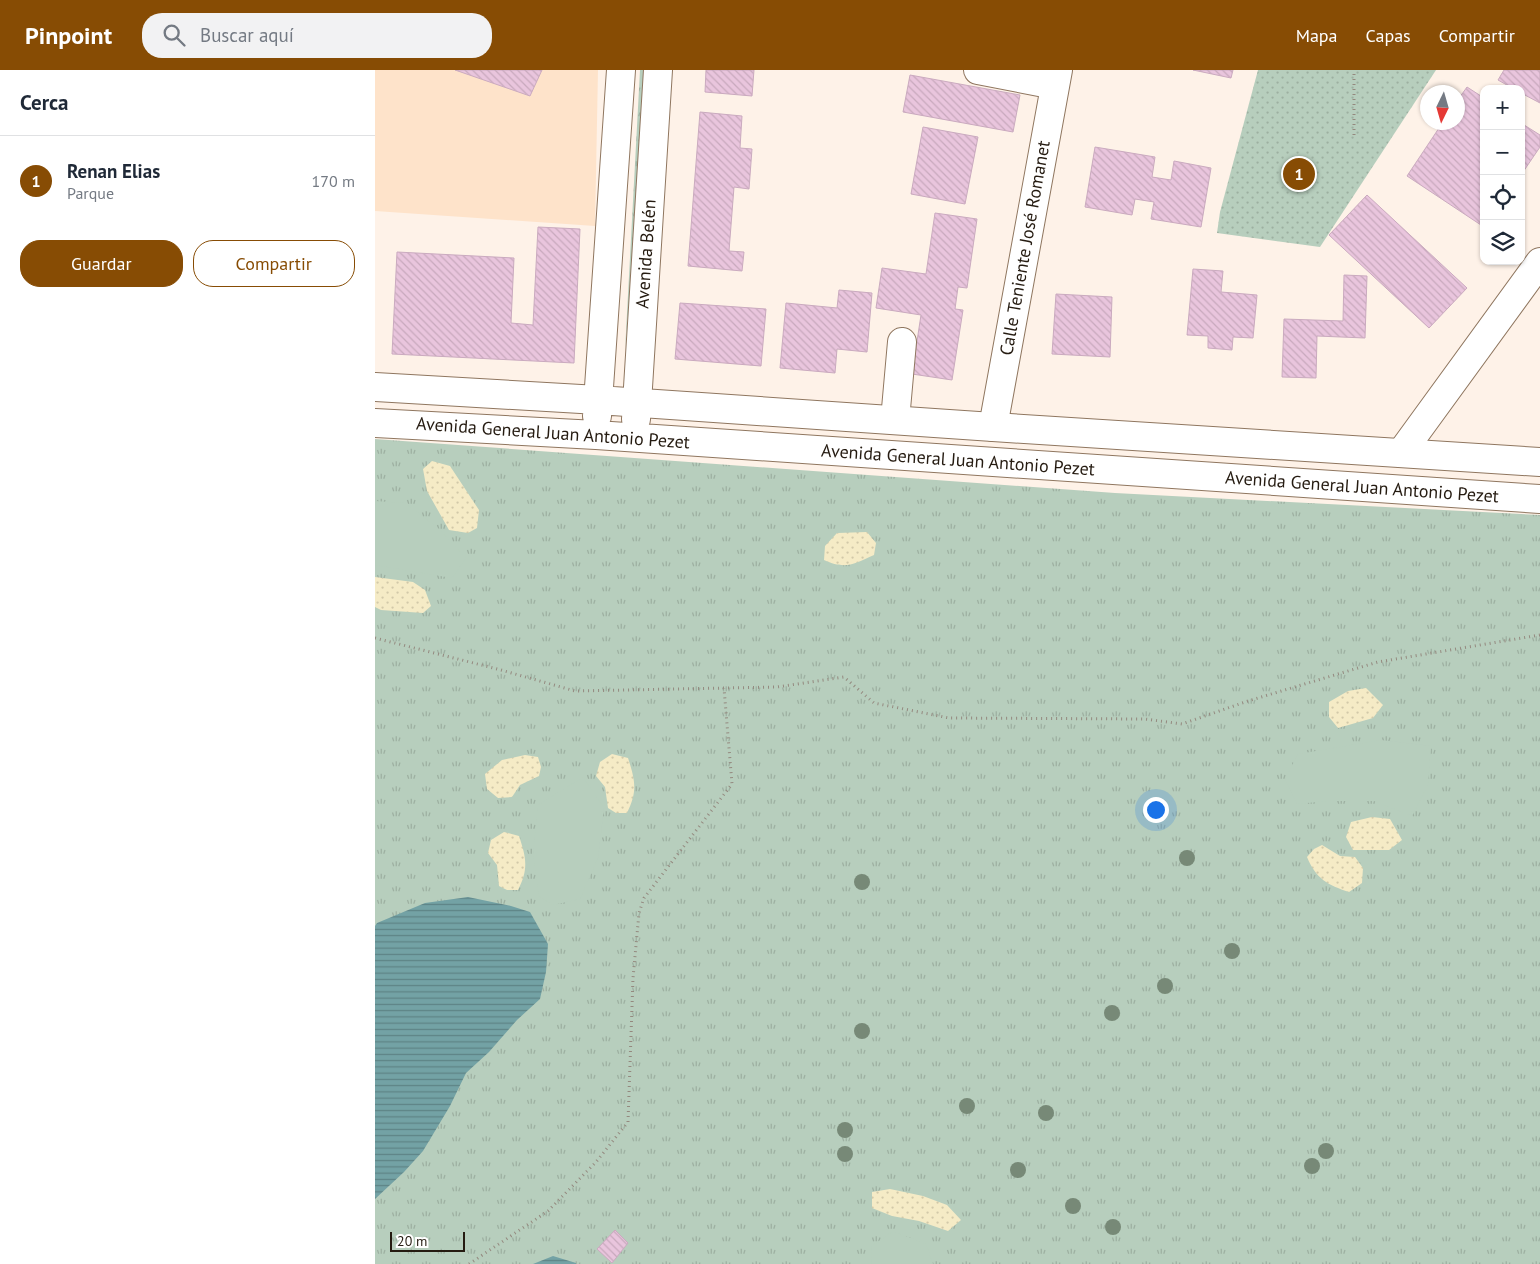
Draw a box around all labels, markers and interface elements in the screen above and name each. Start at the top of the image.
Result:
search box [142,13,492,58]
text: Pinpoint [25,20,112,51]
icon: search [160,21,188,49]
text: Buscar aquí [200,23,294,47]
text: Mapa [1296,24,1338,47]
text: Capas [1366,24,1411,47]
text: Compartir [1439,24,1515,47]
north arrow [1420,85,1465,130]
map controls [1480,85,1525,265]
button: + [1480,85,1525,130]
text: Cerca [20,89,69,116]
button: − [1480,130,1525,175]
street label: Calle Teniente José Romanet [994,139,1055,357]
pin: 1 [1283,155,1315,193]
text: Renan Elias [67,159,160,183]
text: 1 [31,171,41,191]
text: 170 m [312,171,355,191]
button: locate [1480,175,1525,220]
text: Parque [67,183,114,203]
street label: Avenida Belén [630,199,661,309]
button: layers [1480,220,1525,265]
button: Guardar [20,240,183,287]
button: Compartir [193,240,355,287]
street label: Avenida General Juan Antonio Pezet [415,411,691,454]
street label: Avenida General Juan Antonio Pezet [820,438,1096,481]
street label: Avenida General Juan Antonio Pezet [1224,465,1500,508]
your location [1143,797,1169,823]
scale bar [390,1229,465,1252]
text: 20 m [397,1232,427,1250]

